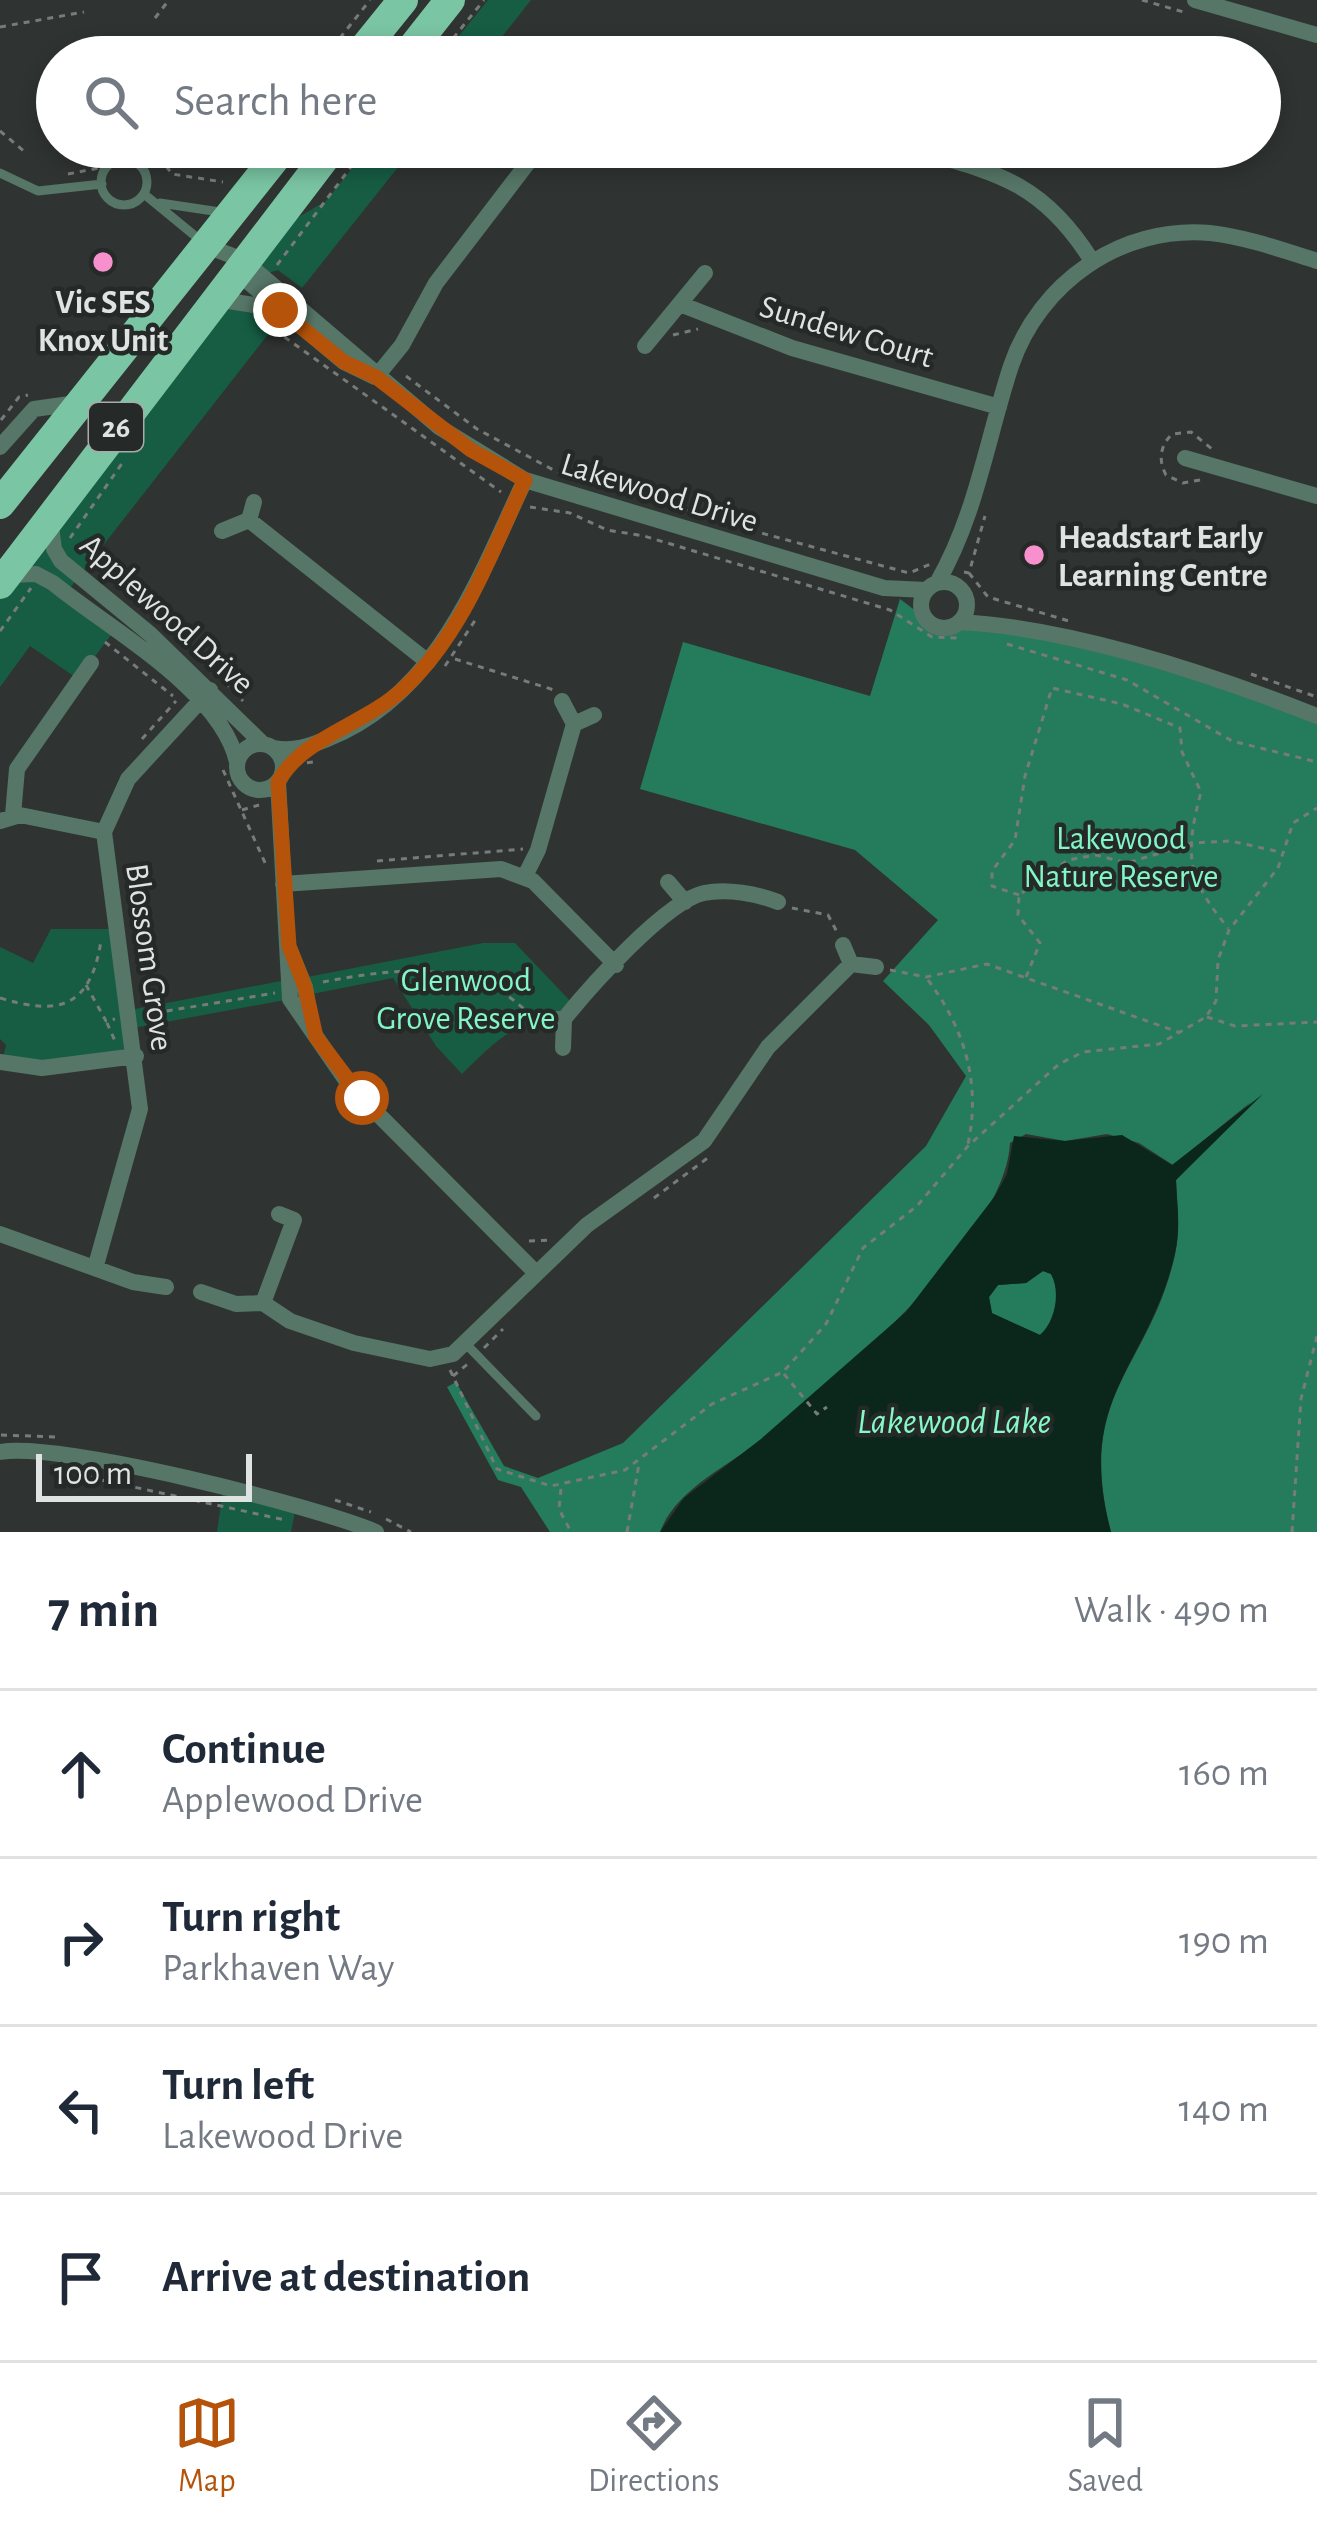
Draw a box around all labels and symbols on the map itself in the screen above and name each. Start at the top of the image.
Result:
marker: Vic SES Knox Unit [90,249,116,275]
route end [253,283,307,337]
place label: Vic SES Knox Unit [38,287,168,358]
street label: Sundew Court [756,290,937,375]
road number: 26 [89,403,143,451]
street label: Lakewood Drive [557,448,762,539]
place label: Headstart Early Learning Centre [1058,522,1268,593]
street label: Applewood Drive [73,529,259,701]
marker: Headstart Early Learning Centre [1021,542,1047,568]
park label: Lakewood Nature Reserve [1024,823,1218,894]
street label: Blossom Grove [119,862,178,1053]
park label: Glenwood Grove Reserve [376,965,556,1036]
route start [335,1071,389,1125]
water label: Lakewood Lake [857,1404,1051,1440]
scale bar [36,1448,252,1501]

